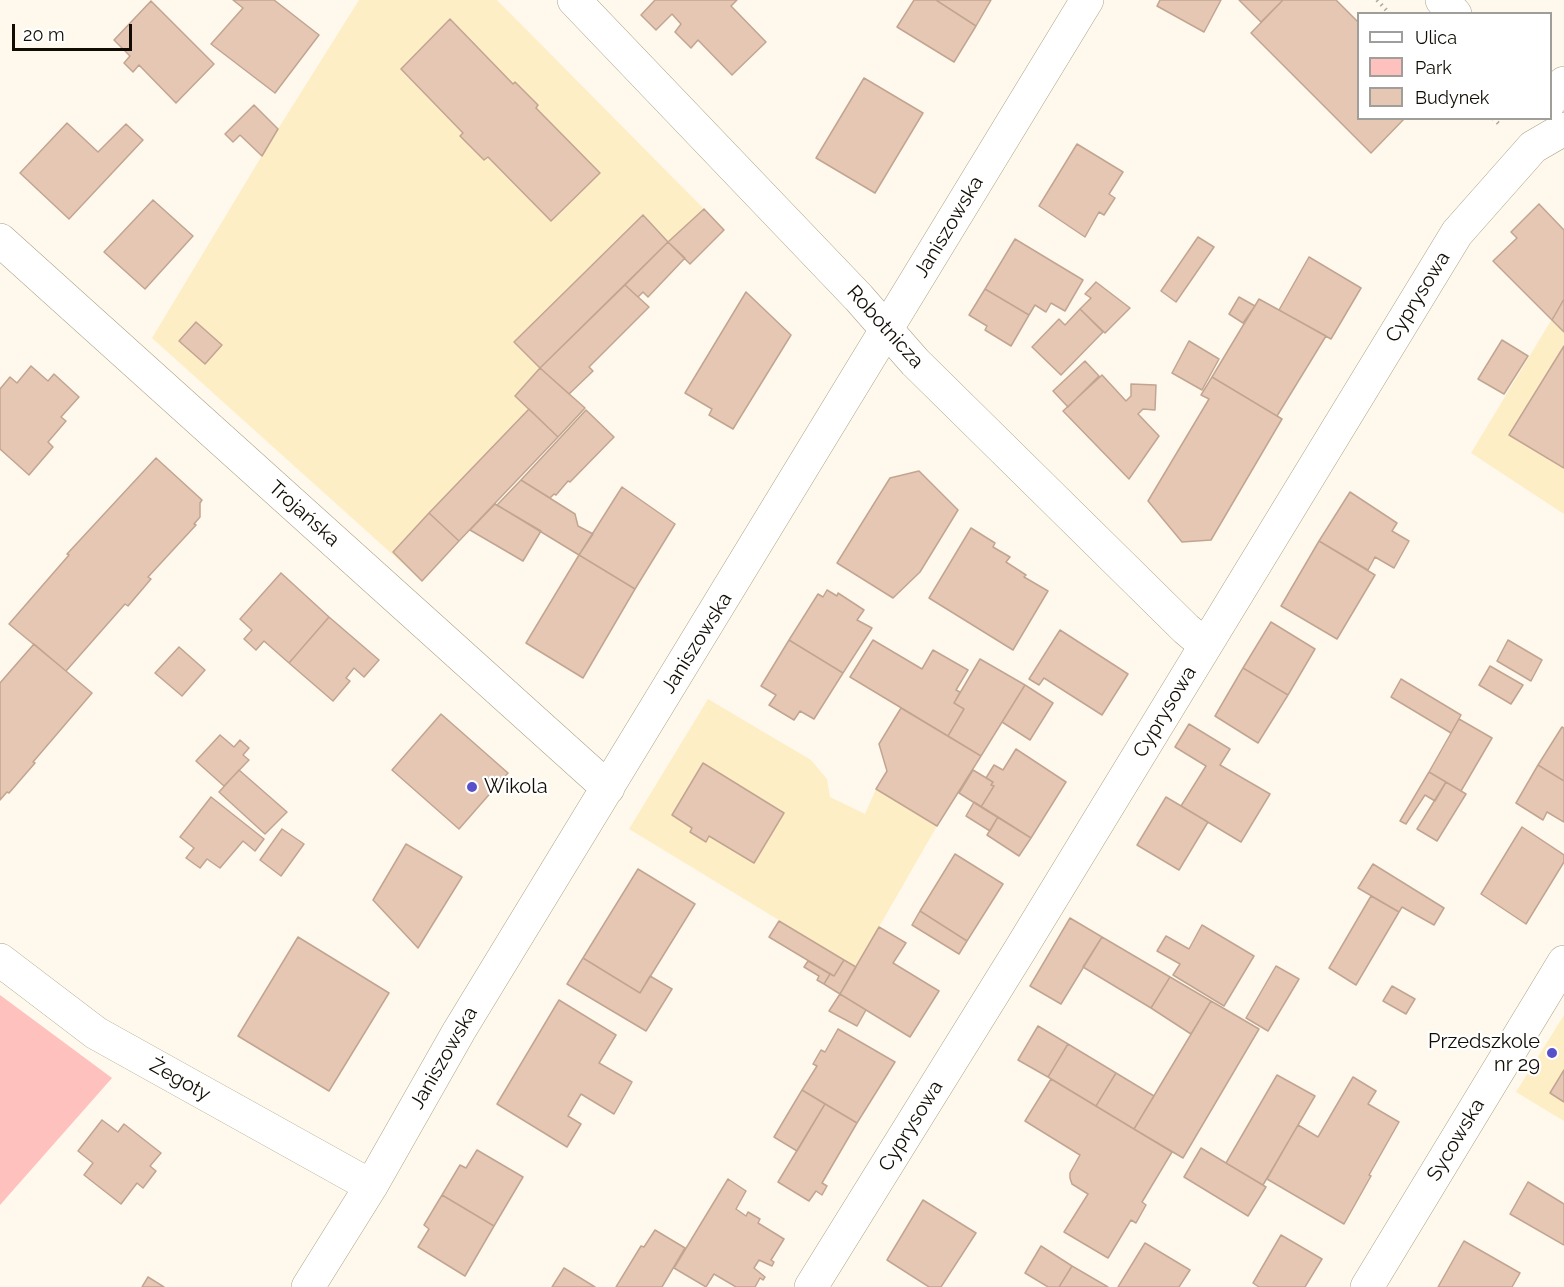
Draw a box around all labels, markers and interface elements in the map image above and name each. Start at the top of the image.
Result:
scale bar [15,12,135,50]
legend [1357,12,1552,120]
text: 20 m [23,24,65,45]
text: Ulica [1415,27,1457,48]
text: Park [1415,57,1452,78]
text: Budynek [1415,87,1489,108]
street label: Janiszowska [909,172,989,282]
street label: Cyprysowa [1381,247,1455,347]
street label: Robotnicza [842,281,928,373]
street label: Trojańska [264,476,344,552]
street label: Janiszowska [657,588,737,698]
street label: Cyprysowa [1128,662,1202,762]
place label: Wikola [484,775,548,799]
marker: Wikola [465,780,479,794]
street label: Janiszowska [405,1003,483,1113]
place label: Przedszkole nr 29 [1428,1030,1540,1077]
marker: Przedszkole nr 29 [1545,1046,1559,1060]
street label: Żegoty [145,1054,215,1106]
street label: Cyprysowa [874,1076,948,1176]
street label: Sycowska [1422,1094,1490,1186]

